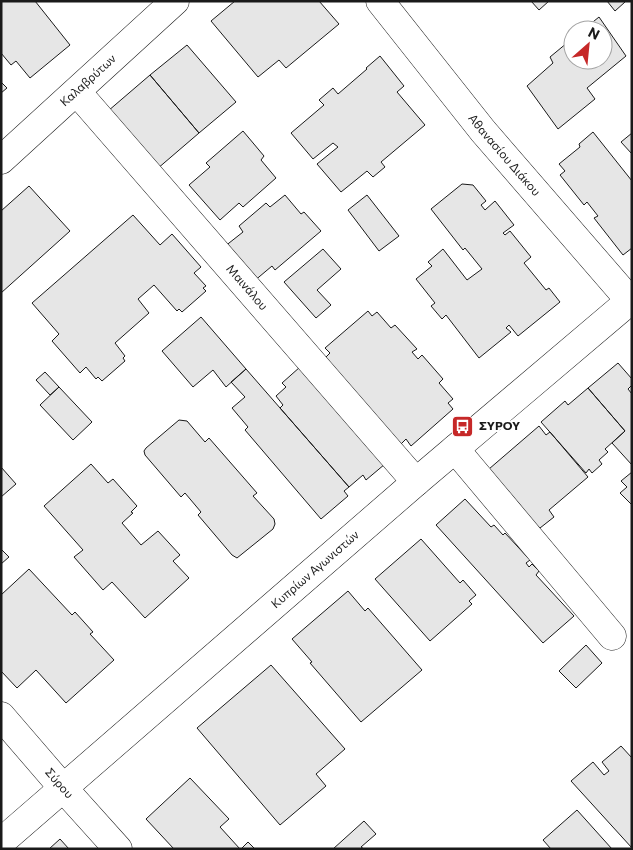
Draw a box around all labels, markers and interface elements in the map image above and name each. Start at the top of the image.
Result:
north arrow [563,20,613,70]
text: N [586,23,603,43]
street label: Καλαβρύτων [57,51,118,109]
street label: Αθανασίου Διάκου [466,111,544,198]
street label: Μαινάλου [224,261,271,313]
bus stop icon: ΣΥΡΟΥ [451,414,475,438]
place label: ΣΥΡΟΥ [479,418,520,432]
street label: Κυπρίων Αγωνιστών [268,527,361,610]
street label: Σύρου [43,765,77,801]

